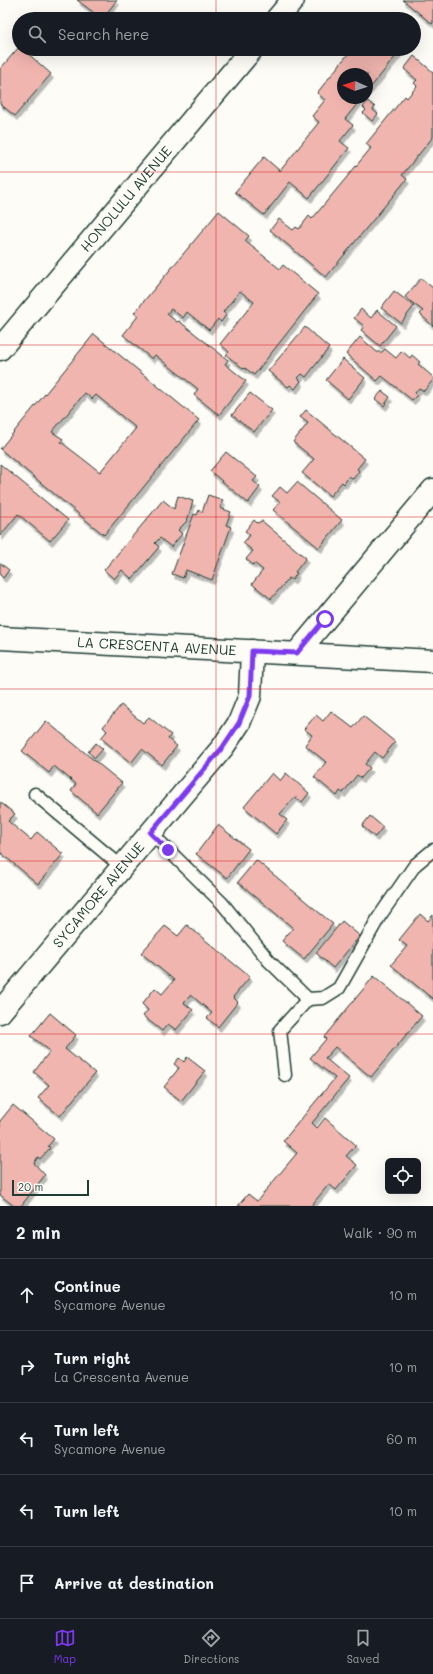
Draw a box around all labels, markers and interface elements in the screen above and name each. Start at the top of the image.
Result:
search box [12,12,421,56]
icon: search [26,23,48,45]
text: Search here [58,24,149,44]
north arrow [337,68,373,104]
street label: HONOLULU AVENUE [76,142,176,256]
route start [316,610,334,628]
street label: LA CRESCENTA AVENUE [77,632,237,660]
street label: SYCAMORE AVENUE [48,838,148,952]
route end [159,841,177,859]
map controls [385,1158,421,1194]
button: locate [385,1158,421,1194]
scale bar [12,1178,89,1197]
text: 20 m [18,1179,43,1194]
text: 2 min [16,1221,61,1243]
text: Walk · 90 m [343,1224,417,1241]
text: Continue [54,1276,121,1296]
icon: ahead [16,1284,38,1306]
text: 10 m [389,1286,417,1303]
text: Sycamore Avenue [54,1296,166,1313]
text: Turn right [54,1348,131,1368]
icon: right [16,1356,38,1378]
text: 10 m [389,1358,417,1375]
text: La Crescenta Avenue [54,1368,189,1385]
text: Turn left [54,1420,119,1440]
icon: left [16,1428,38,1450]
text: 60 m [387,1430,417,1447]
text: Sycamore Avenue [54,1440,166,1457]
icon: left [16,1500,38,1522]
text: Turn left [54,1501,119,1521]
text: 10 m [389,1502,417,1519]
icon: arrive [16,1572,38,1594]
text: Arrive at destination [54,1573,214,1593]
tab: Map [54,1627,76,1666]
tab: Directions [183,1627,239,1666]
tab: Saved [347,1627,379,1666]

